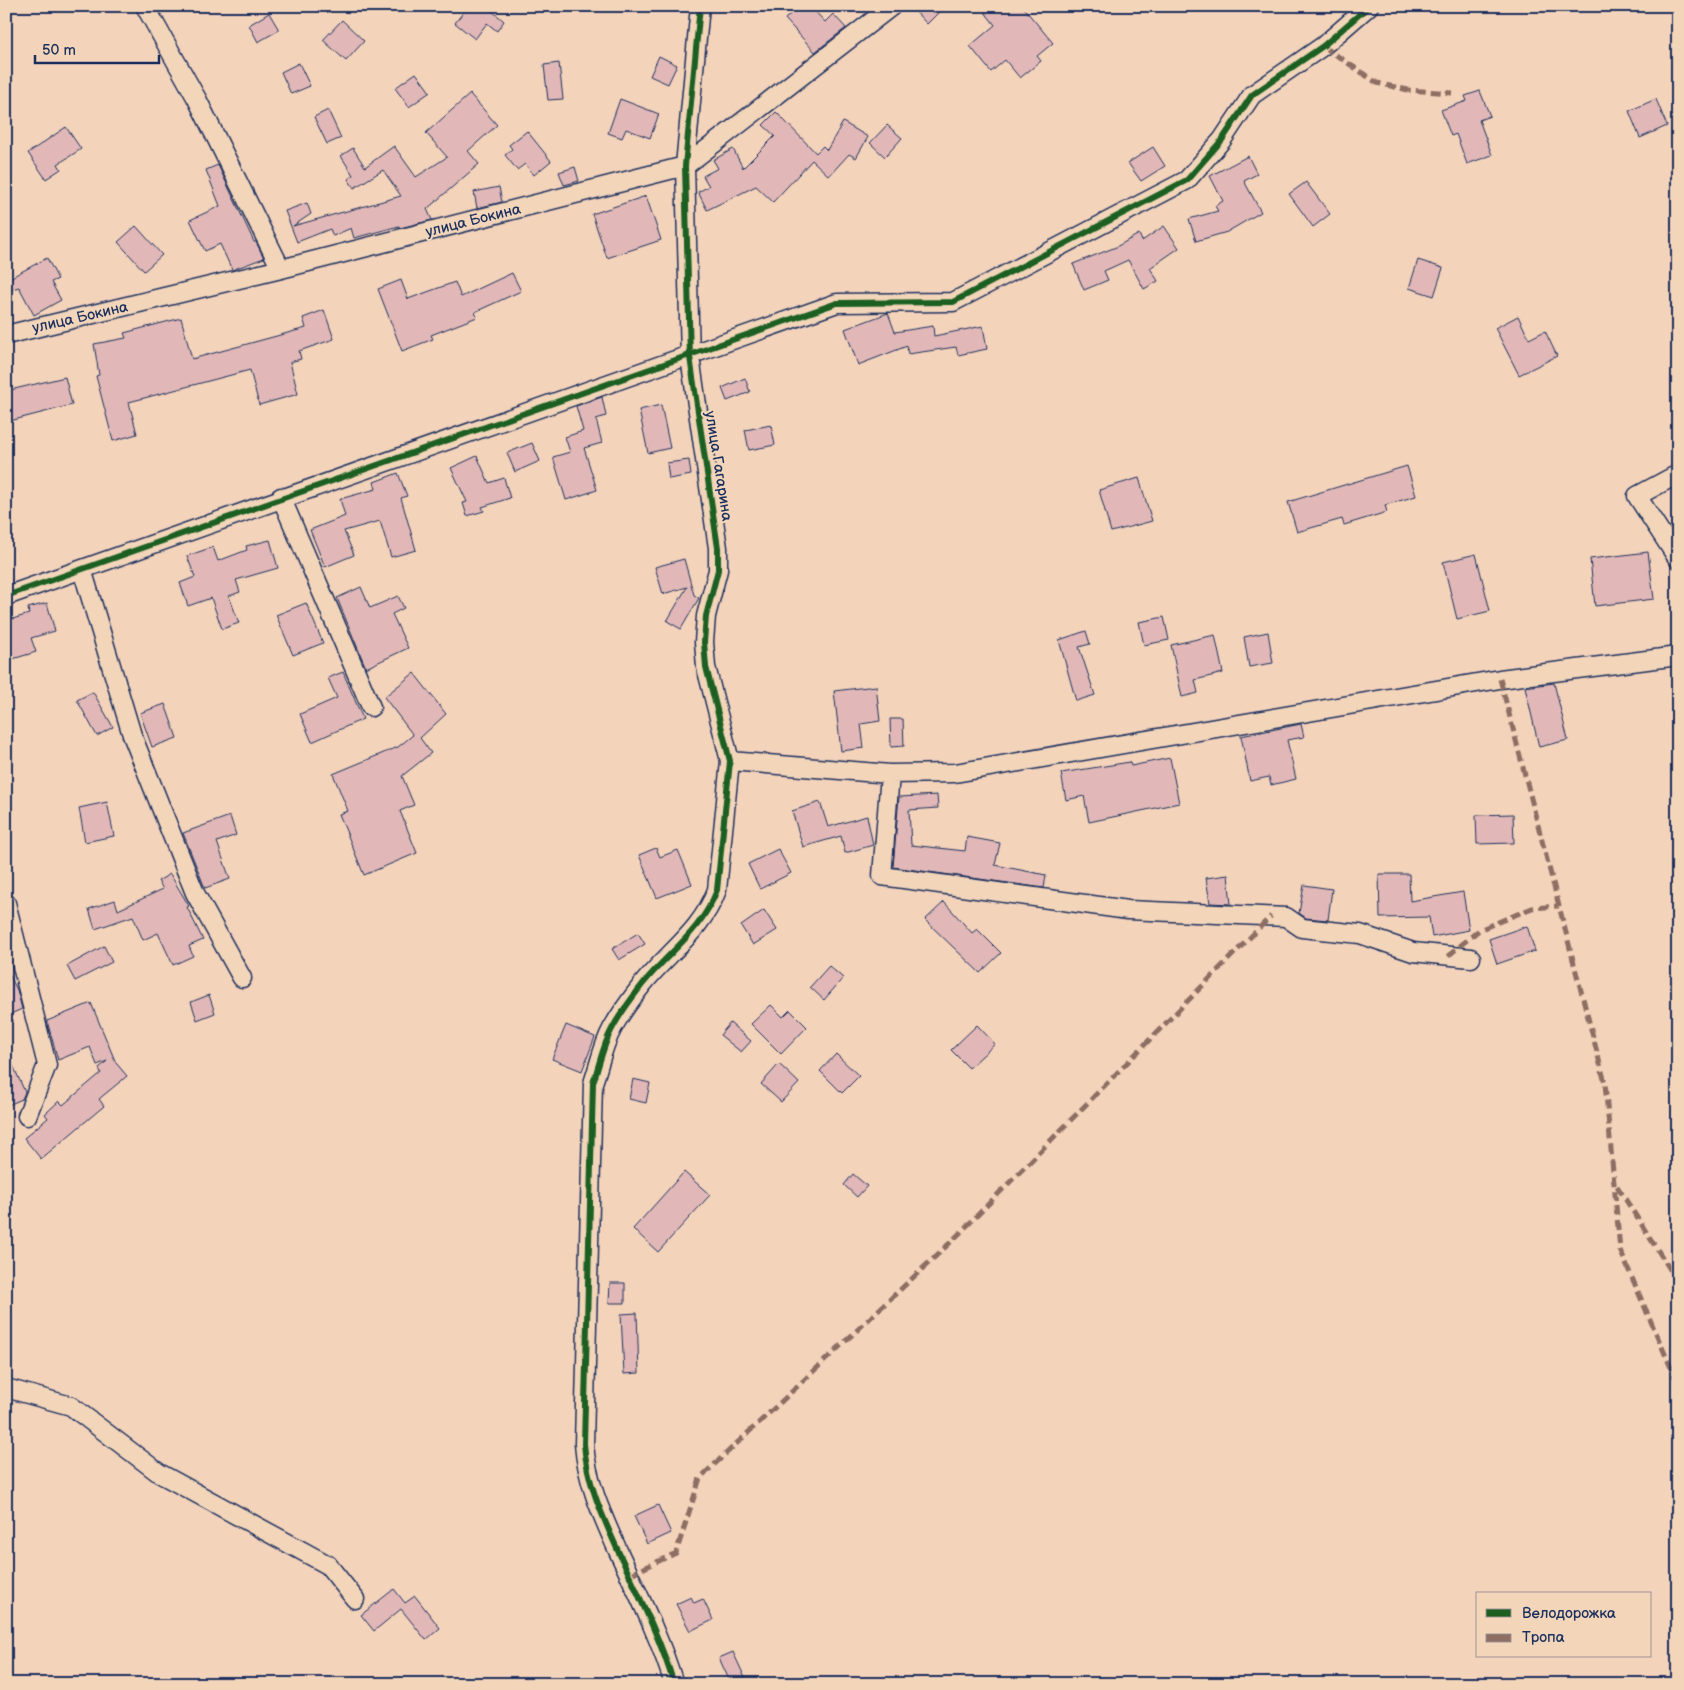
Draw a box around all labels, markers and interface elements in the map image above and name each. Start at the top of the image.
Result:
scale bar [35,32,159,64]
text: 50 m [42,41,76,60]
street label: улица Бокина [424,199,523,241]
street label: улица Бокина [30,297,130,338]
street label: улица Гагарина [700,410,737,523]
legend [1476,1592,1652,1658]
text: Велодорожка [1522,1604,1616,1623]
text: Тропа [1522,1628,1565,1647]

